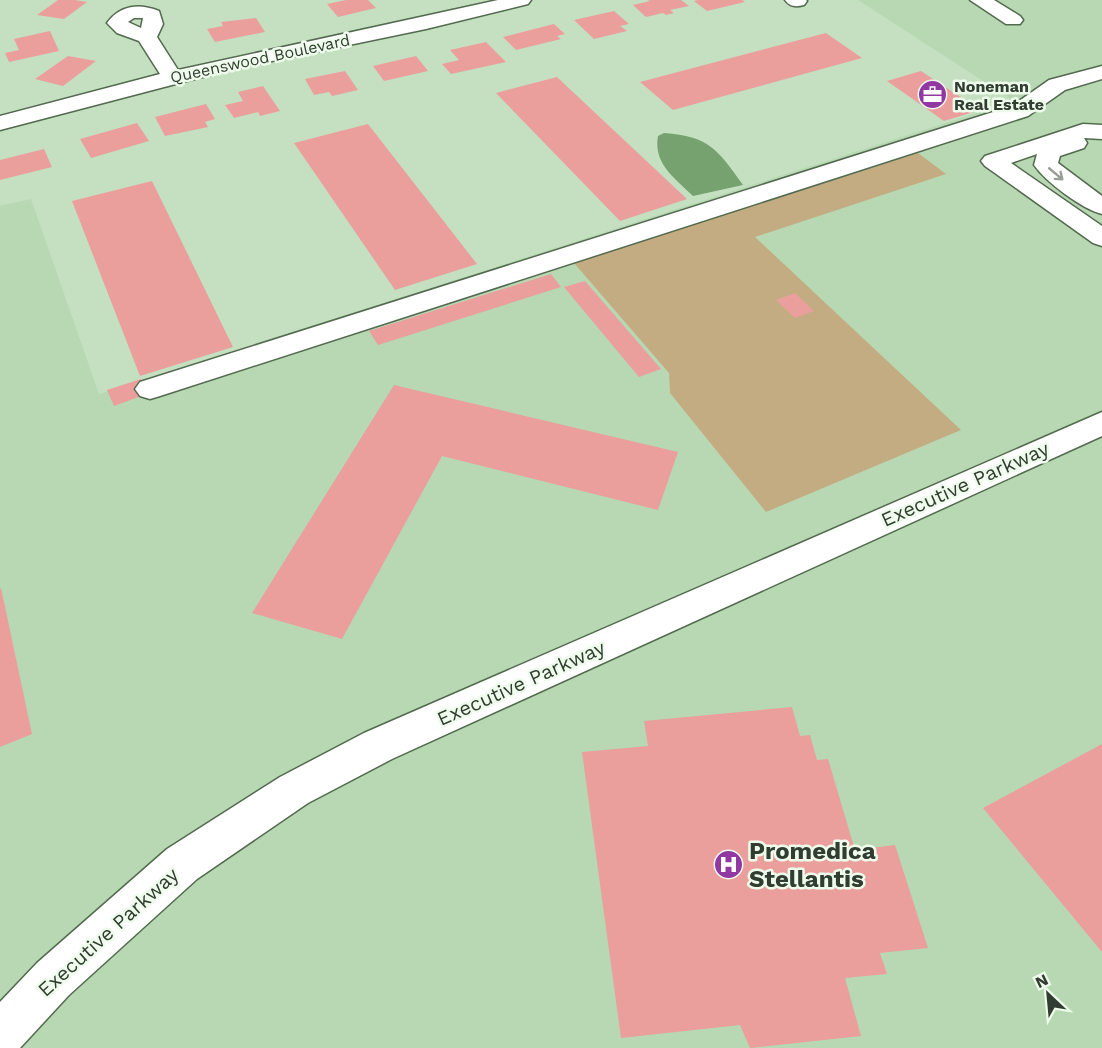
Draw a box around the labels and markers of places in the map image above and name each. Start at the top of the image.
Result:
place label: Noneman Real Estate [954,77,1044,114]
office icon: Noneman Real Estate [917,79,949,111]
place label: Promedica Stellantis [749,837,876,893]
hospital icon: Promedica Stellantis [712,849,744,881]

